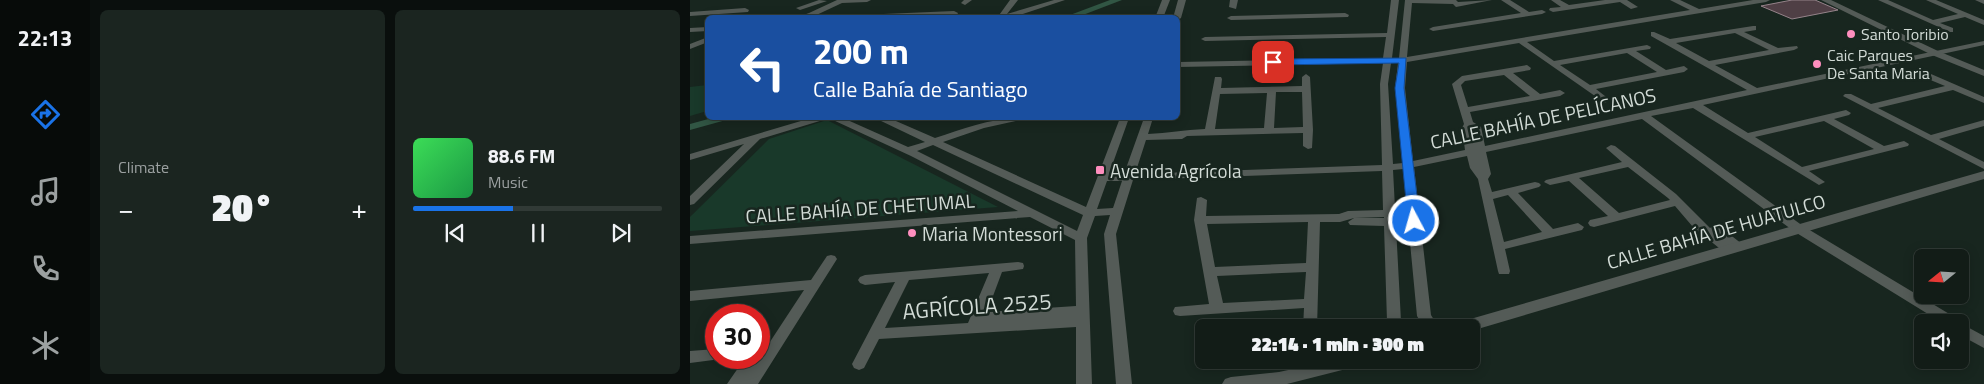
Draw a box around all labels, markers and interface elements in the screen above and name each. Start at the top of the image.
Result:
text: 22:13 [18,21,72,55]
place label: Santo Toribio [1861,22,1949,46]
text: 200 m [813,24,909,78]
marker: Santo Toribio [1845,28,1857,40]
icon: left [730,35,795,100]
pin [1252,41,1294,83]
place label: Caic Parques De Santa Maria [1827,43,1930,85]
icon: arrive [1259,48,1287,76]
marker: Caic Parques De Santa Maria [1811,58,1823,70]
text: Calle Bahía de Santiago [813,72,1028,106]
street label: CALLE BAHÍA DE PELÍCANOS [1427,80,1659,156]
icon: directions [28,97,63,132]
text: 88.6 FM [488,141,555,170]
text: Climate [118,155,169,179]
place label: Avenida Agrícola [1110,156,1242,185]
marker: Avenida Agrícola [1094,164,1106,176]
text: Music [488,170,528,194]
icon: music [28,174,63,209]
text: 20° [211,178,274,236]
street label: CALLE BAHÍA DE CHETUMAL [744,186,976,230]
street label: CALLE BAHÍA DE HUATULCO [1603,186,1829,276]
text: − [118,187,134,230]
text: + [351,187,367,230]
position arrow [1387,194,1439,246]
icon: previous [441,219,469,247]
icon: pause [524,219,552,247]
icon: next [607,219,635,247]
place label: Maria Montessori [922,219,1063,248]
marker: Maria Montessori [906,227,918,239]
north arrow [1914,249,1969,304]
map controls [1914,249,1969,369]
icon: phone [28,251,63,286]
street label: AGRÍCOLA 2525 [901,284,1053,328]
speed limit sign: 30 [705,304,770,369]
button: sound [1914,314,1969,369]
icon: climate [28,328,63,363]
text: 22:14 · 1 min · 300 m [1251,329,1424,358]

